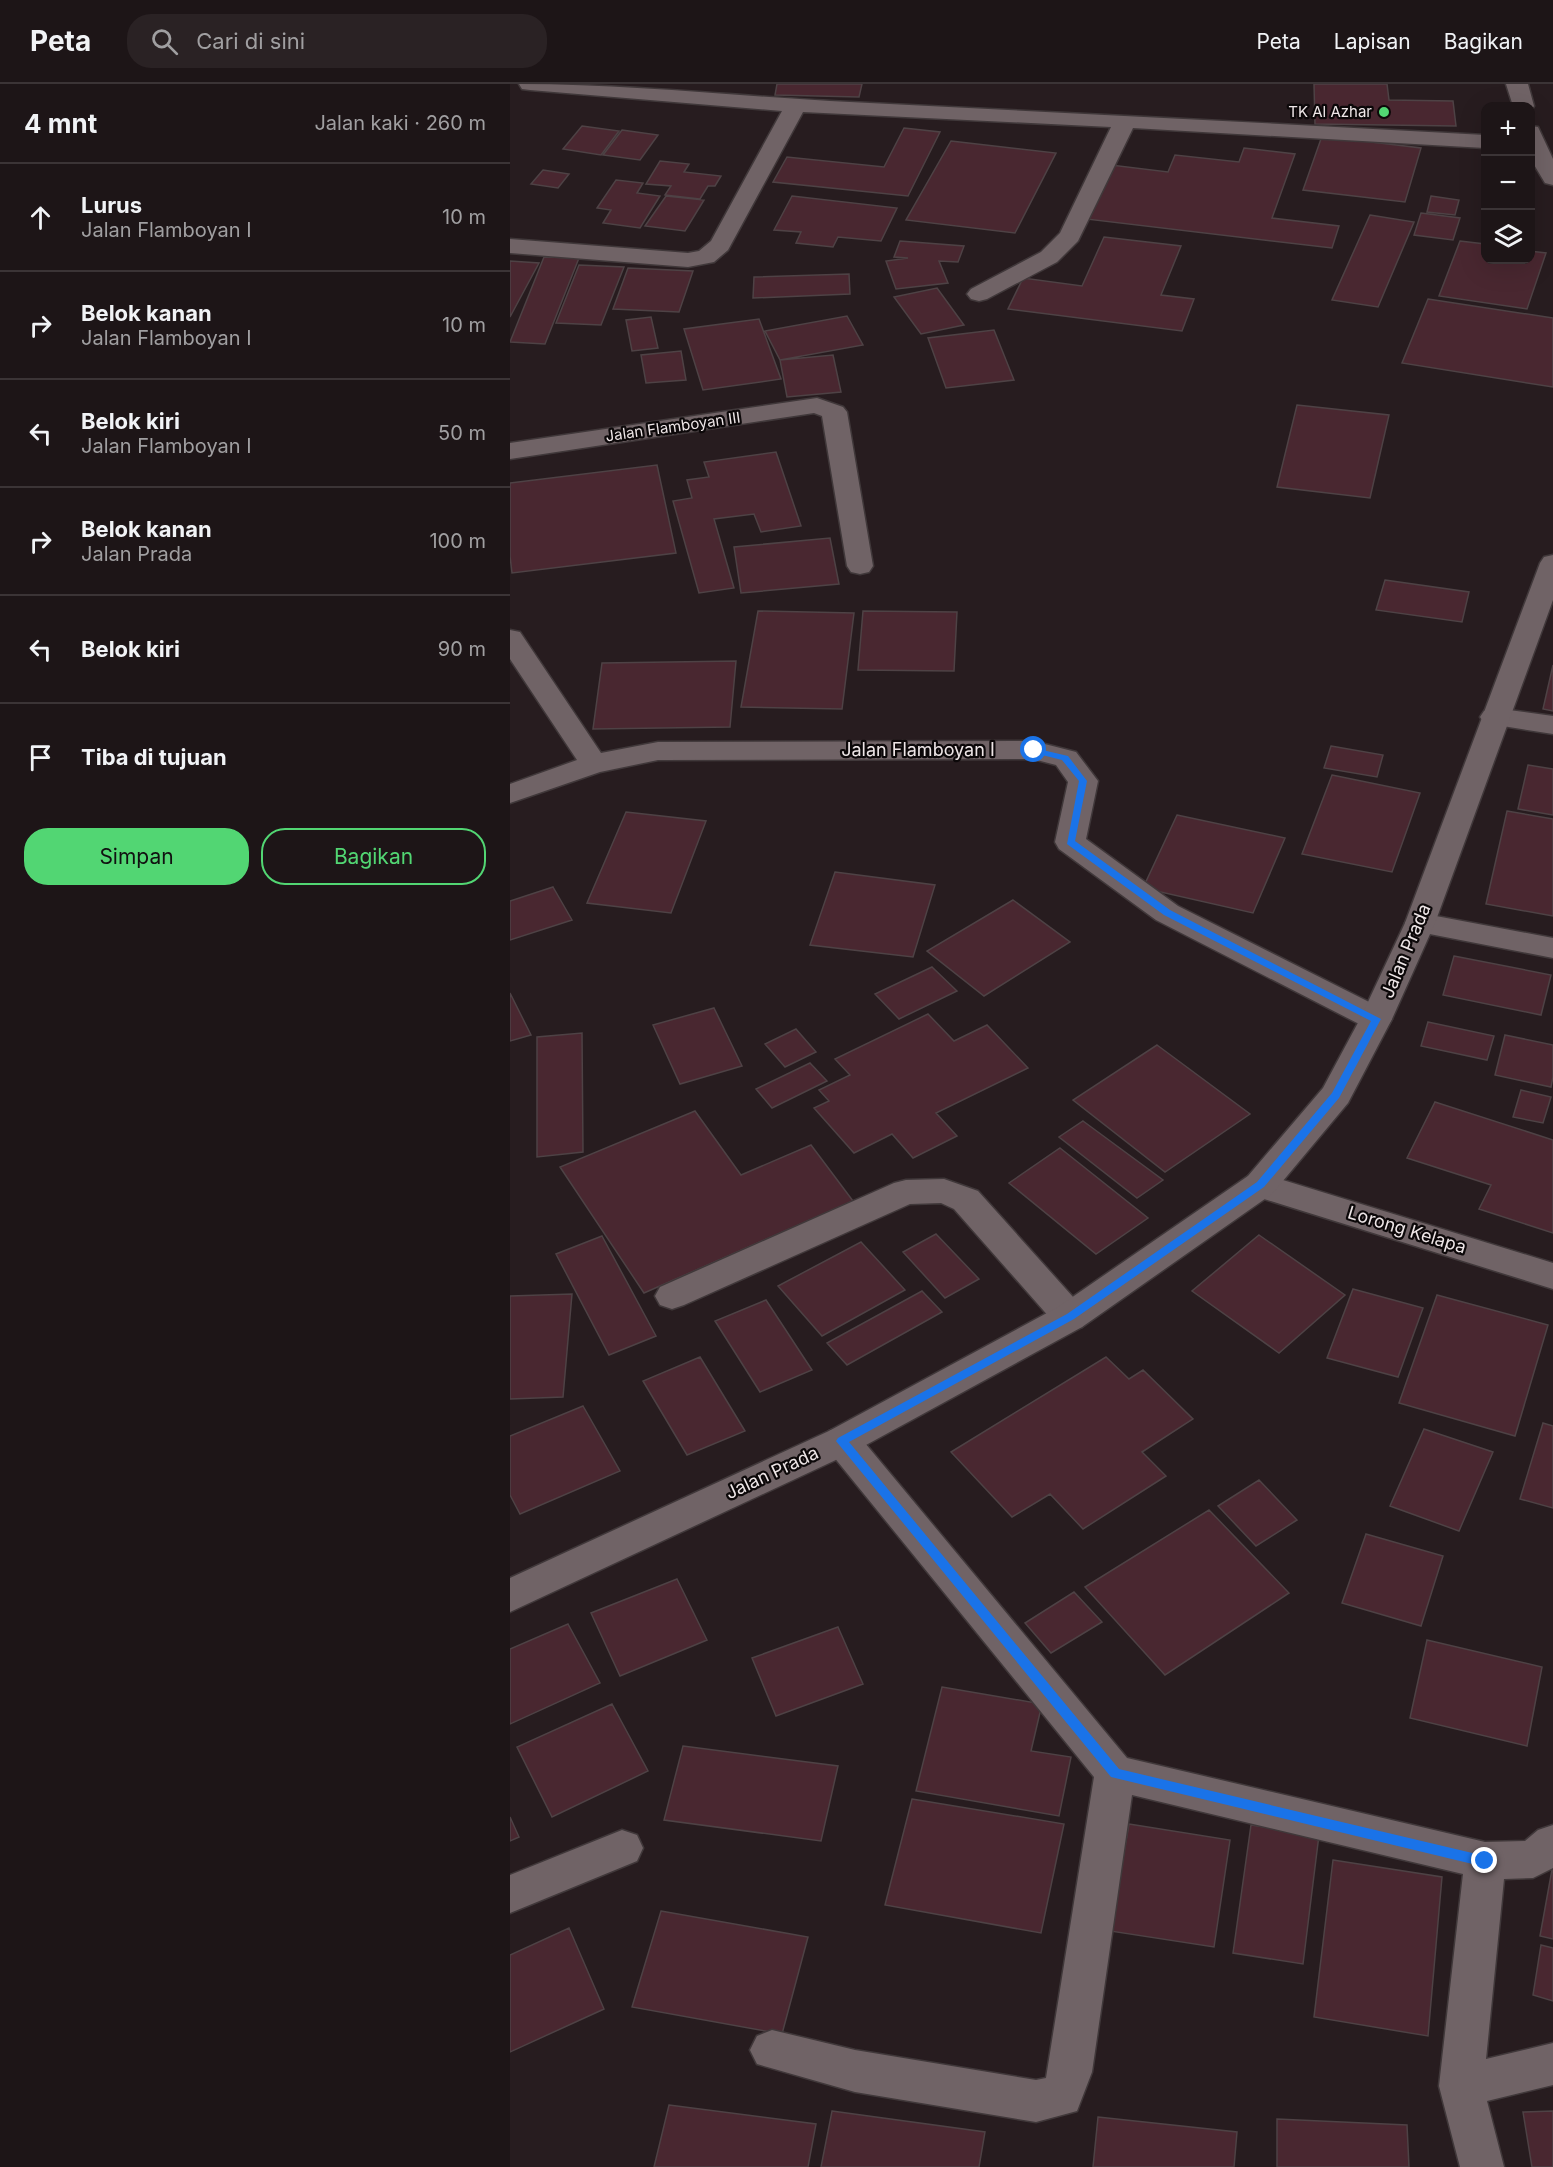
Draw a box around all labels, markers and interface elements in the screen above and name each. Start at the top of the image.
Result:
search box [127,14,547,68]
text: Peta [30,24,91,58]
icon: search [148,25,181,58]
text: Cari di sini [196,28,305,54]
text: Peta [1257,29,1301,54]
text: Lapisan [1334,29,1411,54]
text: Bagikan [1444,29,1523,54]
place label: TK Al Azhar [1288,102,1372,121]
map controls [1481,102,1535,264]
button: + [1481,102,1535,156]
marker: TK Al Azhar [1377,105,1391,119]
text: 4 mnt [24,108,97,139]
text: Jalan kaki · 260 m [314,111,486,135]
button: − [1481,156,1535,210]
text: Lurus [81,192,142,218]
icon: ahead [24,201,57,234]
text: 10 m [442,205,486,229]
button: layers [1481,210,1535,264]
text: Jalan Flamboyan I [81,218,252,242]
text: Belok kanan [81,300,212,326]
icon: right [24,309,57,342]
text: 10 m [442,313,486,337]
text: Jalan Flamboyan I [81,326,252,350]
text: Belok kiri [81,408,180,434]
street label: Jalan Flamboyan III [604,408,742,445]
icon: left [24,417,57,450]
text: 50 m [438,421,486,445]
text: Jalan Flamboyan I [81,434,252,458]
text: Belok kanan [81,516,212,542]
icon: right [24,525,57,558]
text: 100 m [429,529,486,553]
text: Jalan Prada [81,542,192,566]
icon: left [24,633,57,666]
text: Belok kiri [81,636,180,662]
text: 90 m [438,637,486,661]
route start [1020,736,1046,762]
street label: Jalan Flamboyan I [841,739,995,760]
icon: arrive [24,741,57,774]
text: Tiba di tujuan [81,744,227,770]
button: Simpan [24,828,249,885]
button: Bagikan [261,828,486,885]
street label: Jalan Prada [1376,901,1435,1001]
street label: Lorong Kelapa [1345,1202,1469,1257]
street label: Jalan Prada [722,1442,822,1503]
route end [1471,1847,1497,1873]

